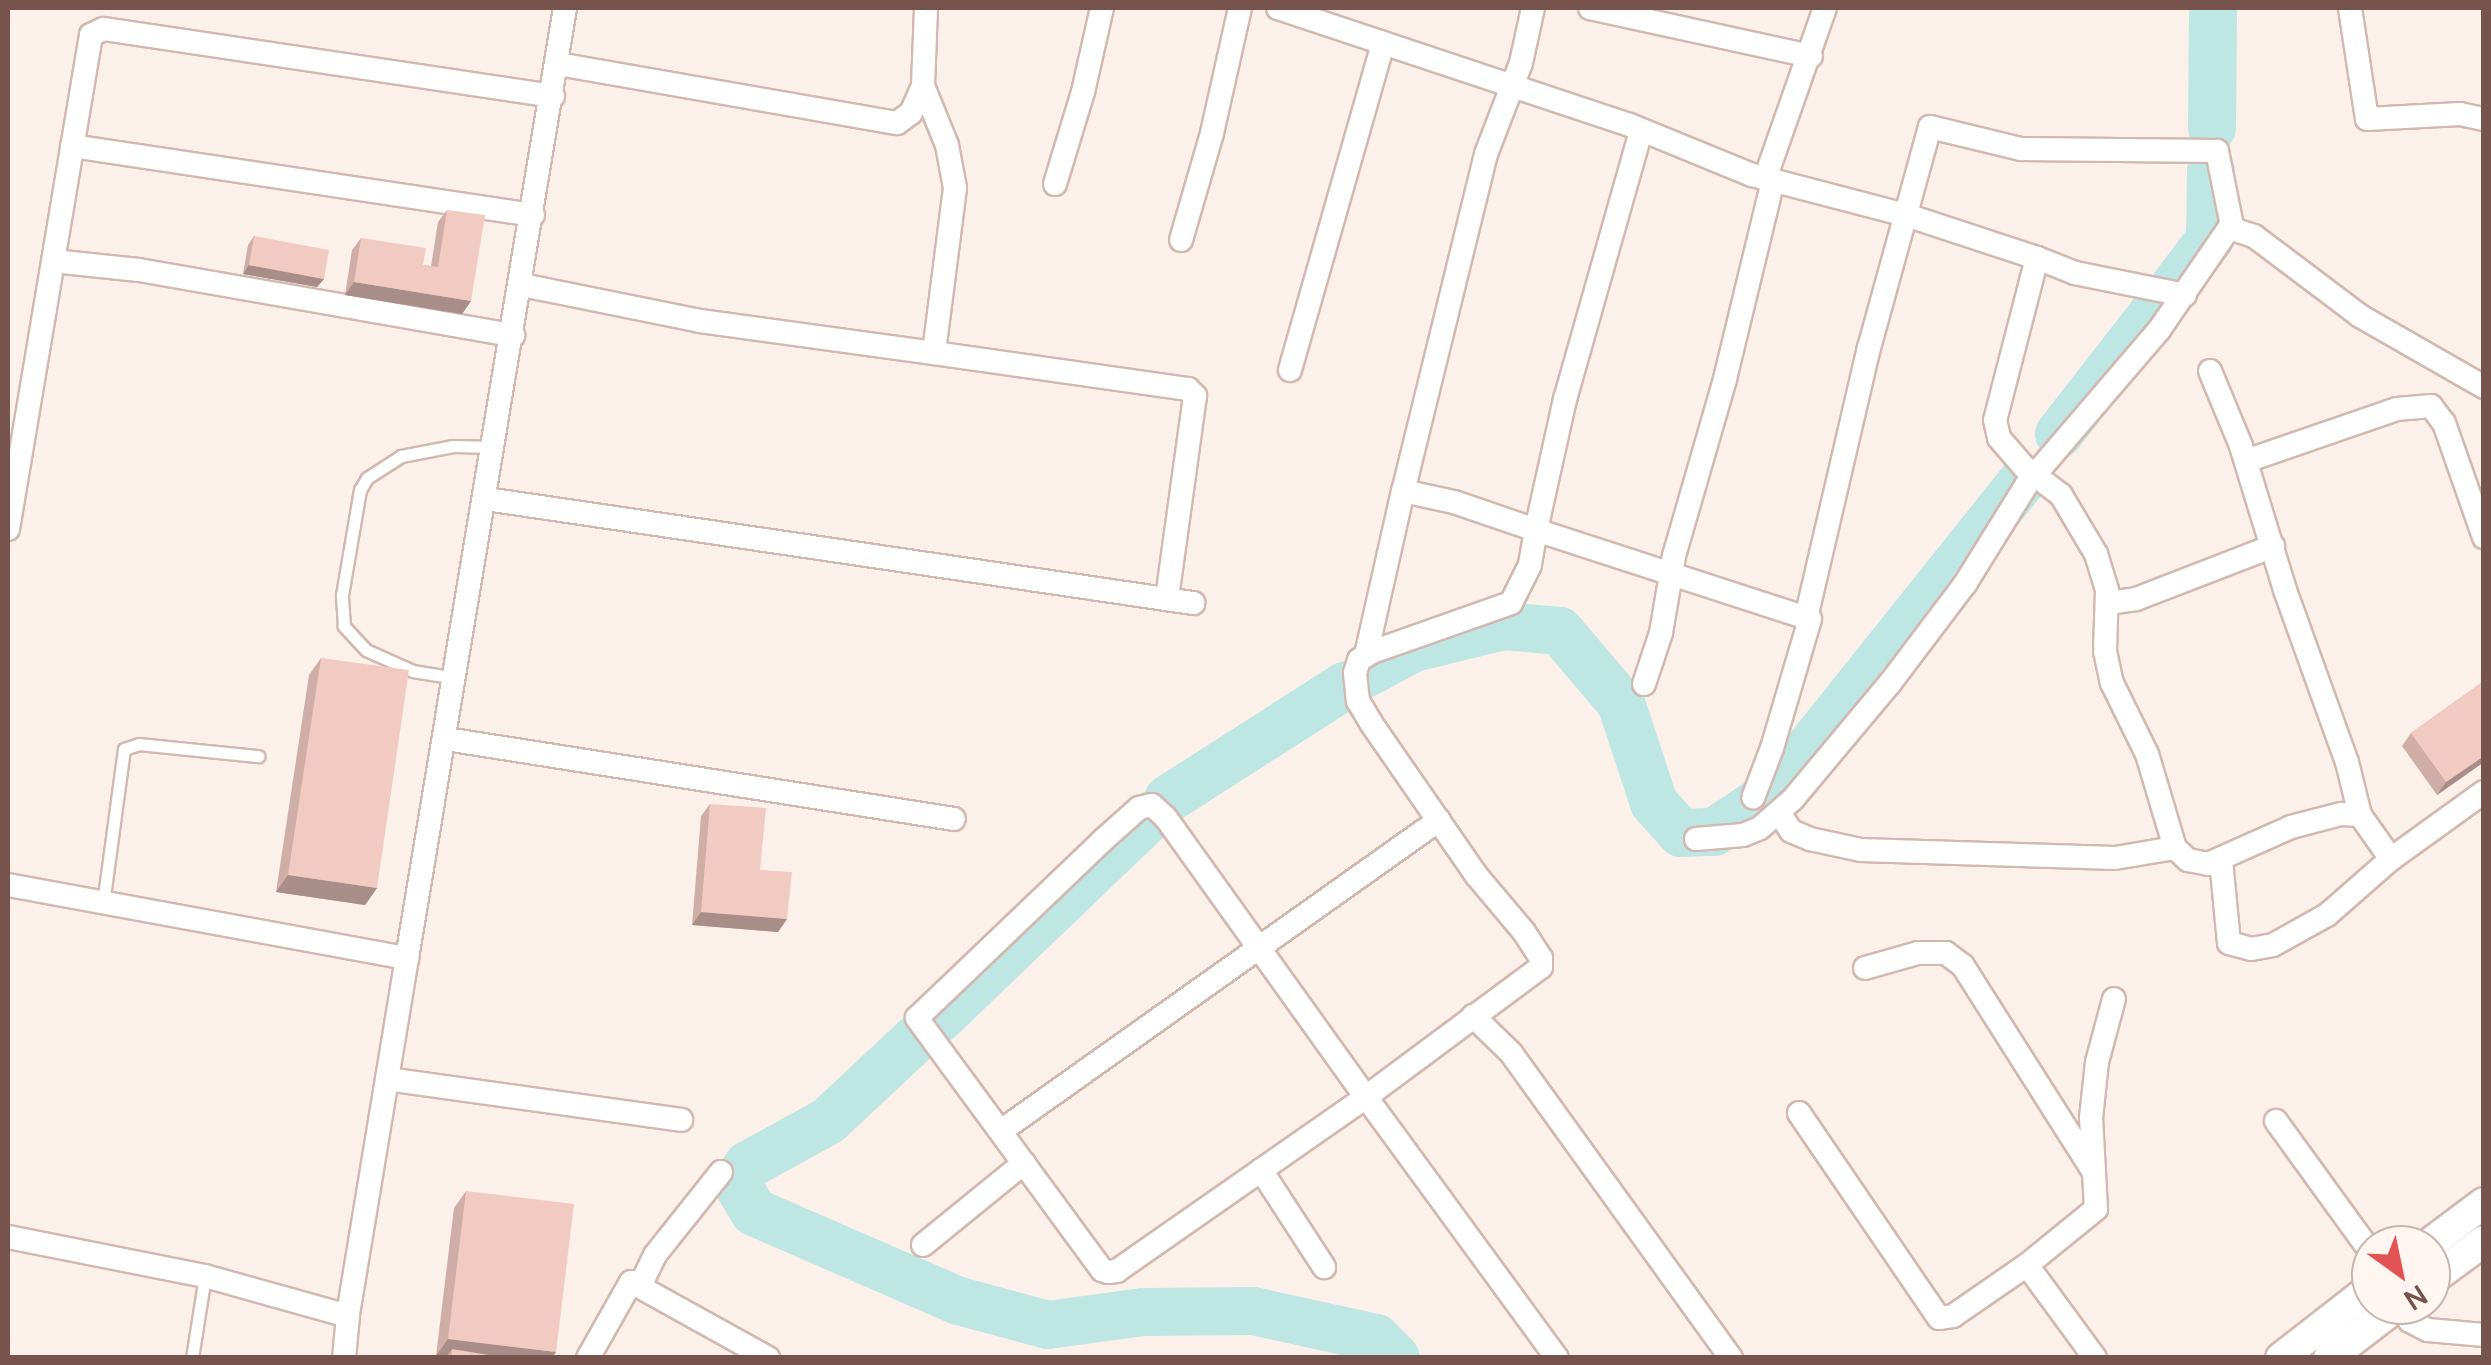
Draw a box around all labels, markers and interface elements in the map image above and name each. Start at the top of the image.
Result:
north arrow [2351,1225,2451,1325]
text: N [2397,1277,2435,1320]

